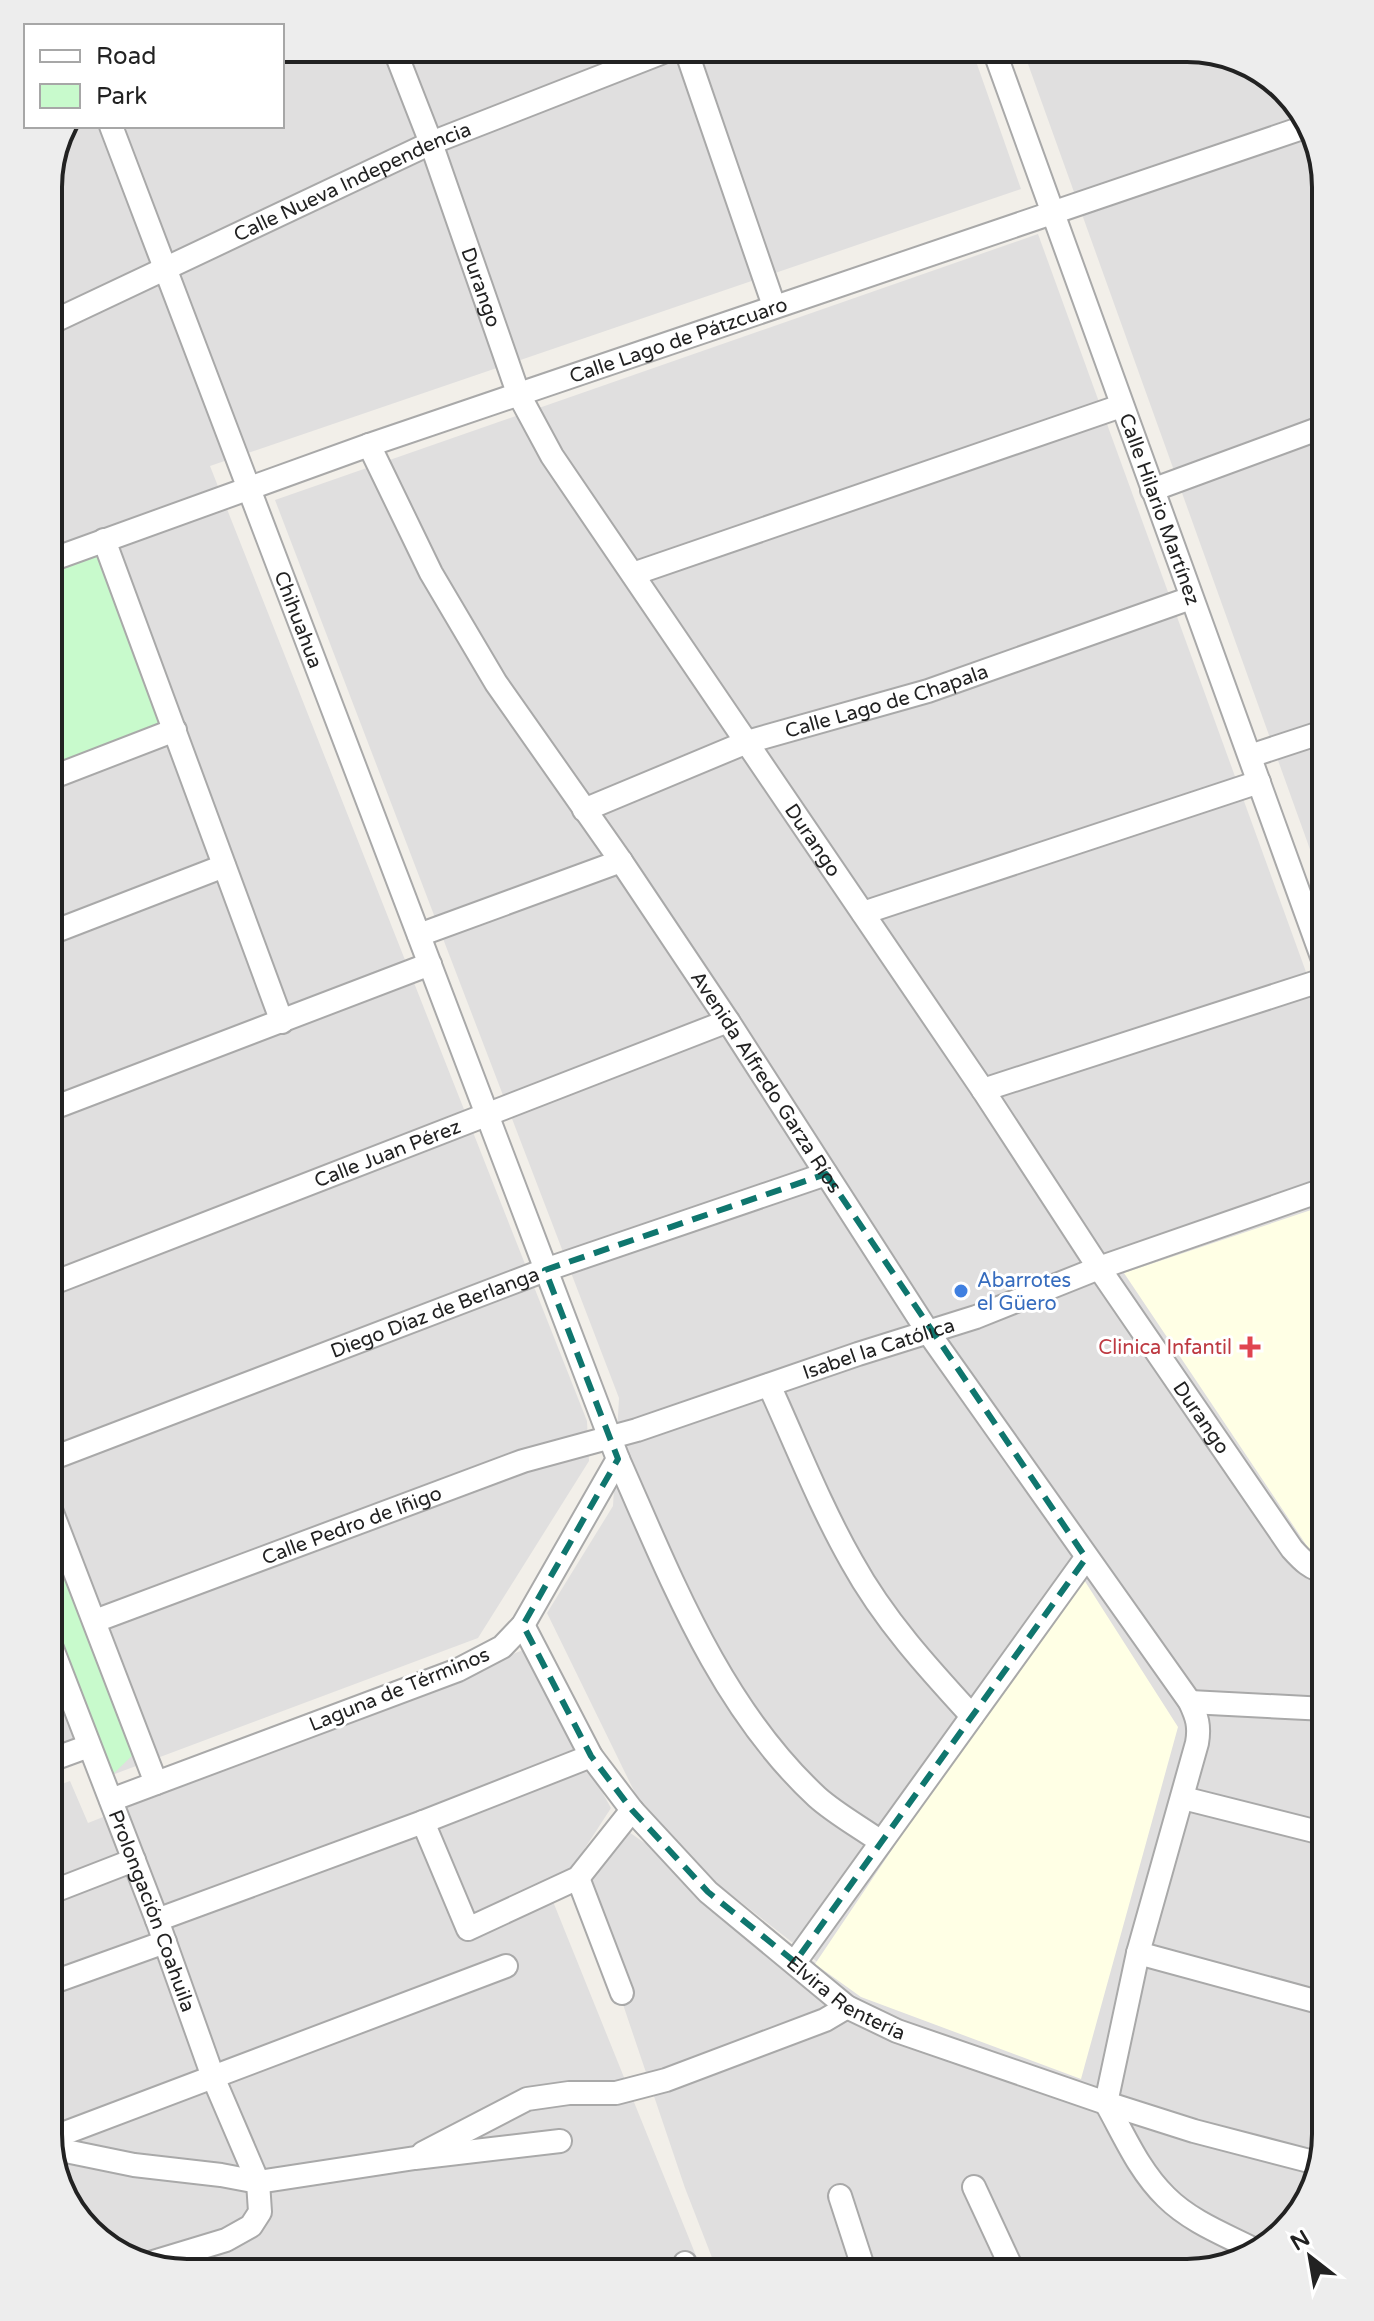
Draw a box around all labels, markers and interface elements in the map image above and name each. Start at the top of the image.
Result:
legend [24,24,284,128]
text: Road [96,42,156,71]
text: Park [96,82,147,111]
street label: Calle Nueva Independencia [230,118,475,247]
street label: Durango [455,244,505,331]
street label: Calle Lago de Pátzcuaro [566,293,791,389]
street label: Calle Hilario Martínez [1113,410,1205,608]
street label: Chihuahua [268,568,327,672]
street label: Calle Lago de Chapala [782,660,992,744]
street label: Durango [779,799,845,882]
street label: Avenida Alfredo Garza Ríos [685,967,846,1198]
street label: Calle Juan Pérez [311,1115,464,1193]
street label: Diego Díaz de Berlanga [327,1262,543,1364]
place label: Abarrotes el Güero [977,1269,1071,1316]
marker: Abarrotes el Güero [952,1282,970,1300]
street label: Isabel la Católica [800,1313,958,1385]
place label: Clinica Infantil [1098,1336,1232,1360]
marker: Clinica Infantil [1239,1336,1261,1358]
street label: Durango [1167,1377,1234,1459]
street label: Calle Pedro de Iñigo [259,1481,445,1571]
street label: Laguna de Términos [306,1643,493,1737]
street label: Prolongación Coahuila [103,1807,200,2015]
street label: Elvira Rentería [781,1951,908,2046]
north arrow [1270,2217,1350,2297]
text: N [1286,2225,1314,2256]

